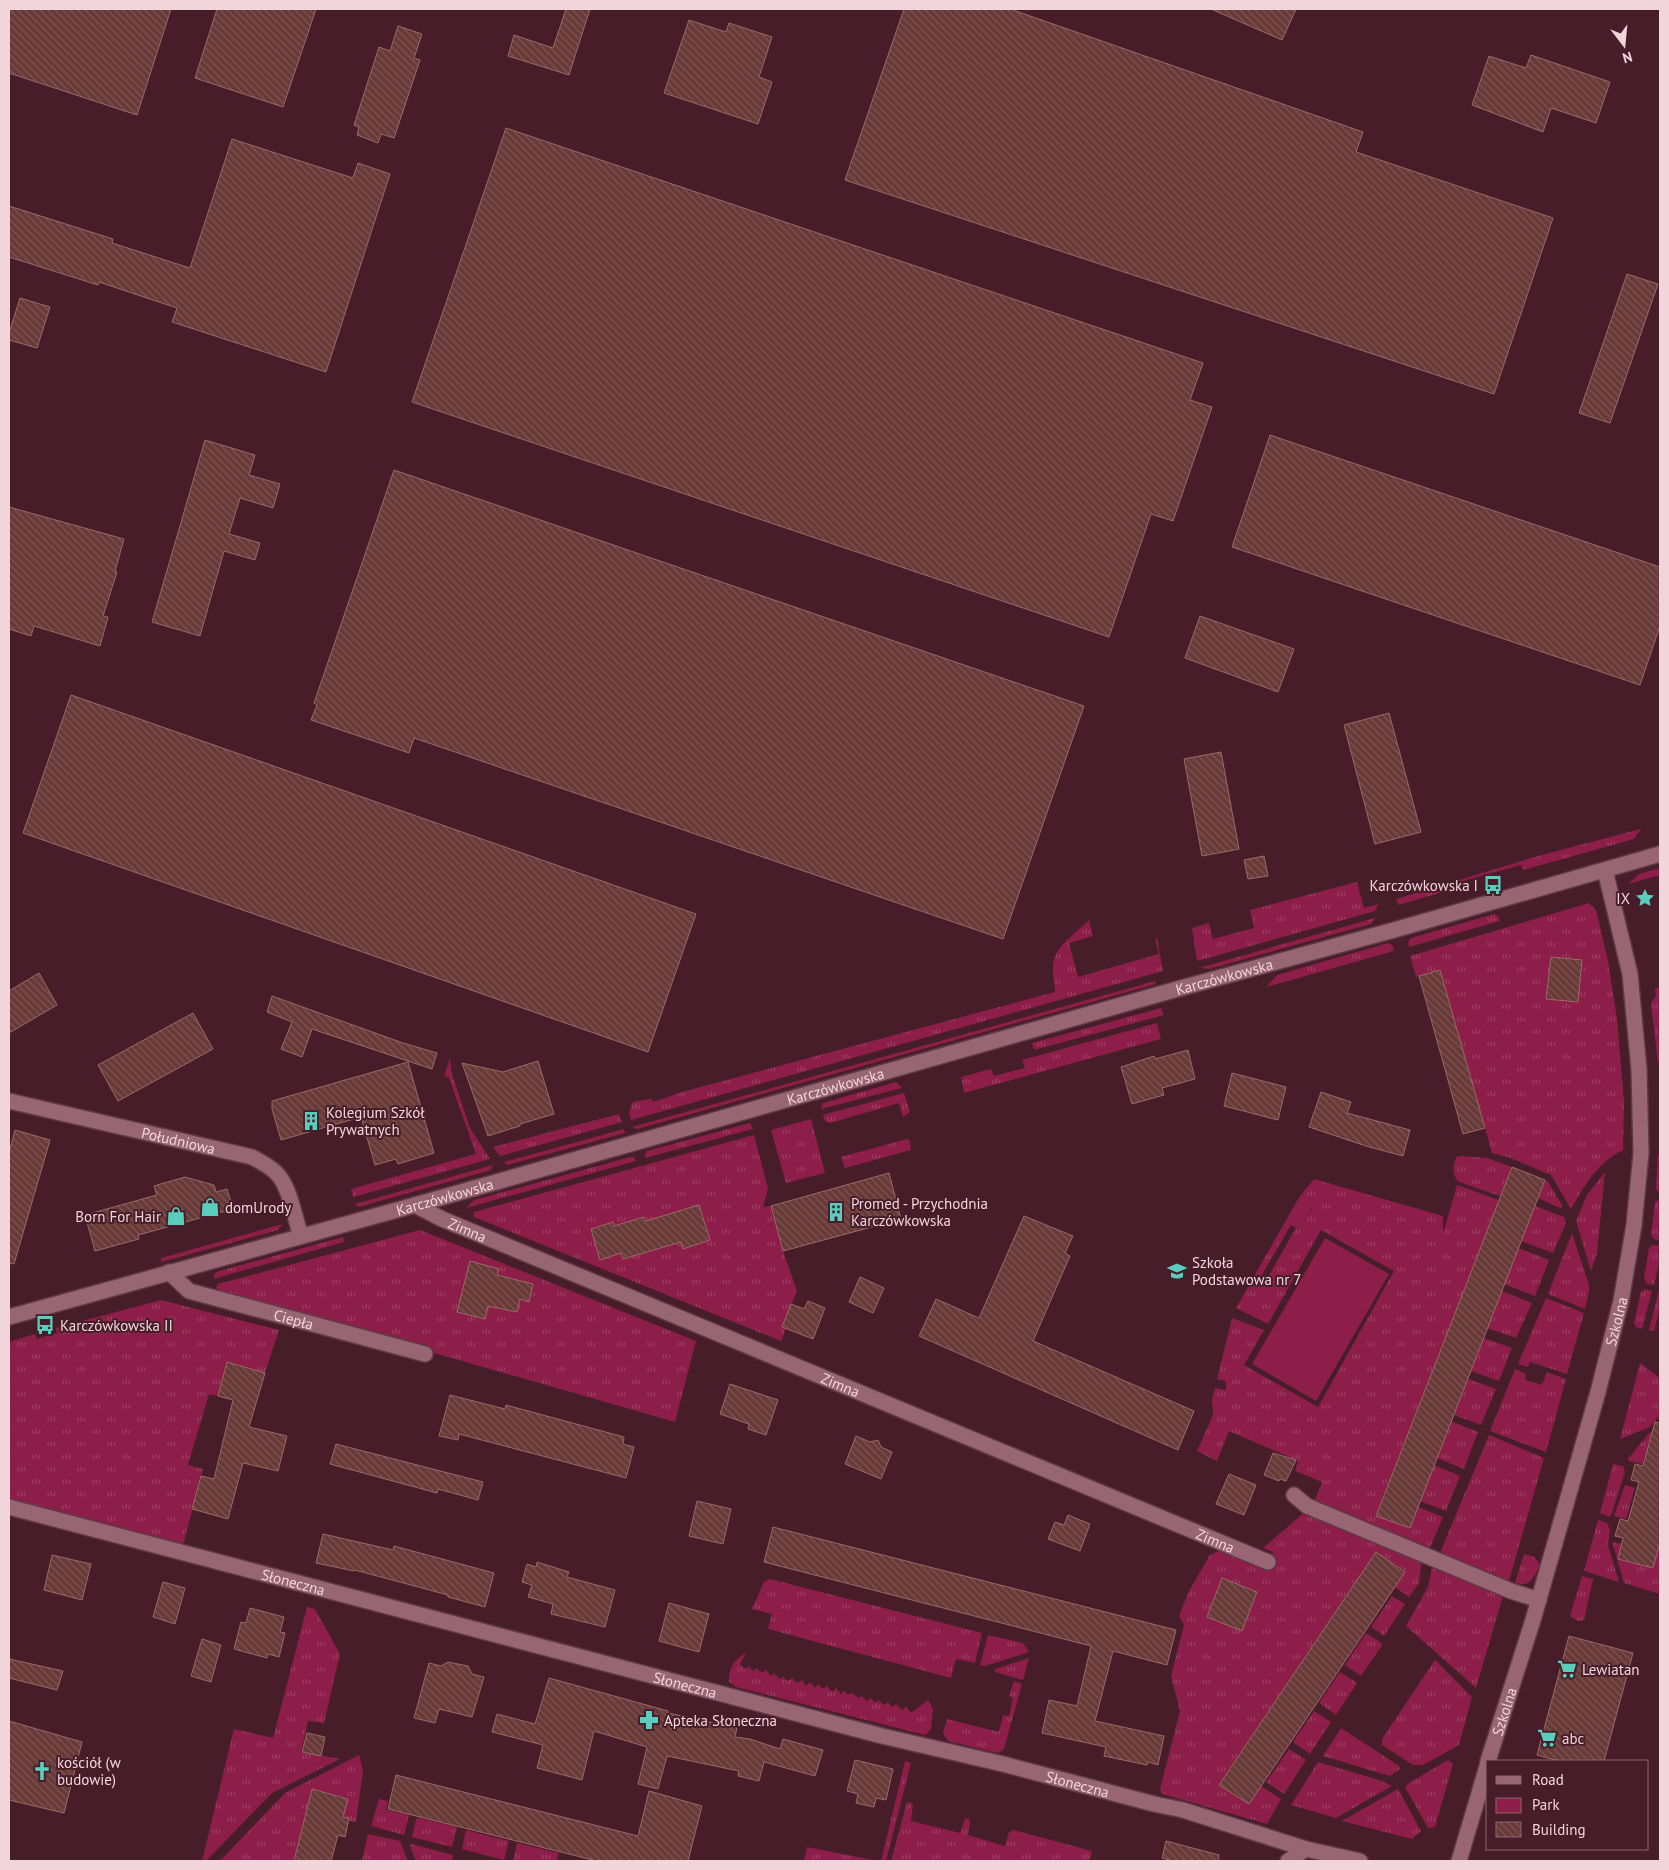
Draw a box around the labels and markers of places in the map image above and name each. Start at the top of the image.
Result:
bus stop icon: Karczówkowska I [1482,874,1504,896]
place label: Karczówkowska I [1370,876,1478,895]
place icon: IX [1634,887,1656,909]
place label: IX [1616,889,1630,908]
place label: Kolegium Szkół Prywatnych [326,1103,425,1139]
building icon: Kolegium Szkół Prywatnych [300,1110,322,1132]
place label: Promed - Przychodnia Karczówkowska [851,1194,988,1230]
shop icon: domUrody [199,1196,221,1218]
place label: domUrody [225,1198,291,1217]
building icon: Promed - Przychodnia Karczówkowska [825,1201,847,1223]
shop icon: Born For Hair [165,1205,187,1227]
place label: Born For Hair [75,1207,161,1226]
place label: Szkoła Podstawowa nr 7 [1192,1253,1302,1289]
school or university icon: Szkoła Podstawowa nr 7 [1166,1260,1188,1282]
bus stop icon: Karczówkowska II [34,1314,56,1336]
place label: Karczówkowska II [60,1316,173,1335]
supermarket icon: Lewiatan [1556,1658,1578,1680]
place label: Lewiatan [1582,1660,1640,1679]
pharmacy icon: Apteka Słoneczna [638,1709,660,1731]
place label: Apteka Słoneczna [664,1711,777,1730]
supermarket icon: abc [1536,1727,1558,1749]
place label: abc [1562,1729,1585,1748]
place label: kościół (w budowie) [57,1753,121,1789]
church icon: kościół (w budowie) [31,1760,53,1782]

